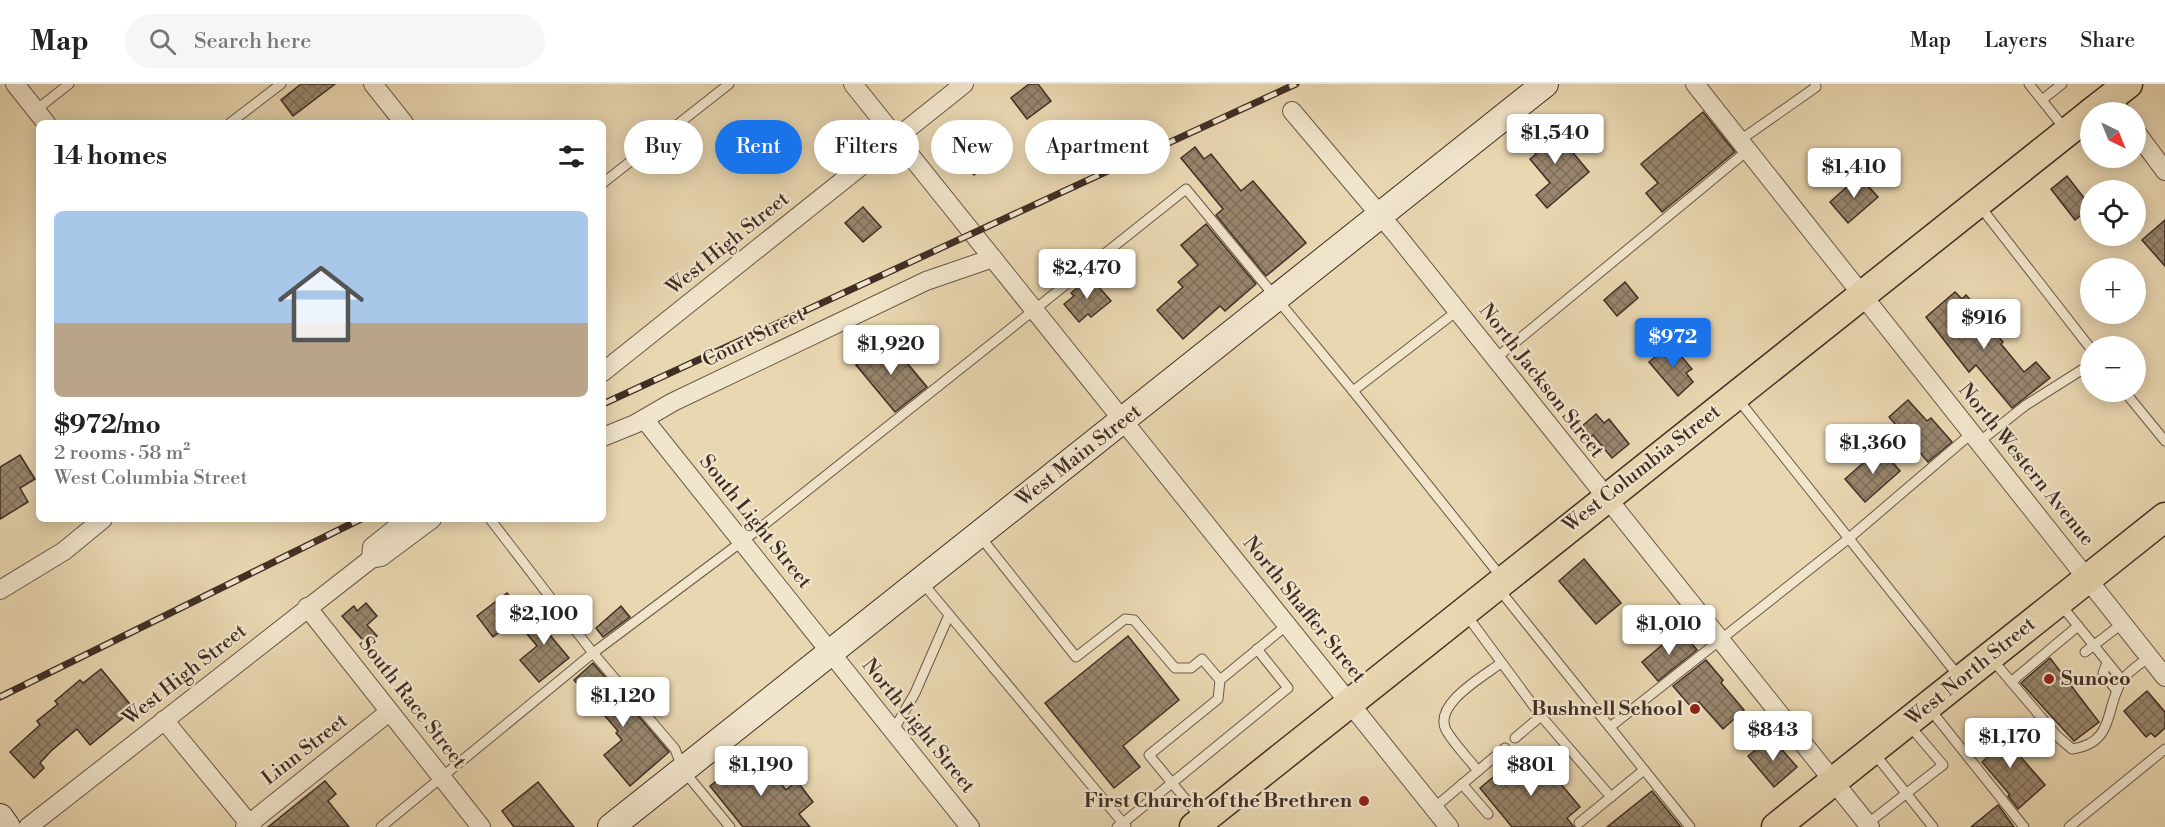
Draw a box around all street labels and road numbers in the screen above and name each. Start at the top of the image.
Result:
street label: West High Street [661,187,794,302]
street label: North Jackson Street [1473,299,1609,463]
street label: Court Street [699,302,809,374]
street label: North Western Avenue [1953,379,2099,551]
street label: West Main Street [1011,399,1147,513]
street label: West Columbia Street [1557,400,1726,539]
street label: South Light Street [693,450,817,594]
street label: North Shaffer Street [1237,532,1371,688]
street label: West North Street [1900,612,2041,733]
street label: West High Street [117,619,252,732]
street label: South Race Street [353,632,471,774]
street label: North Light Street [856,654,980,798]
street label: Linn Street [257,709,353,791]

